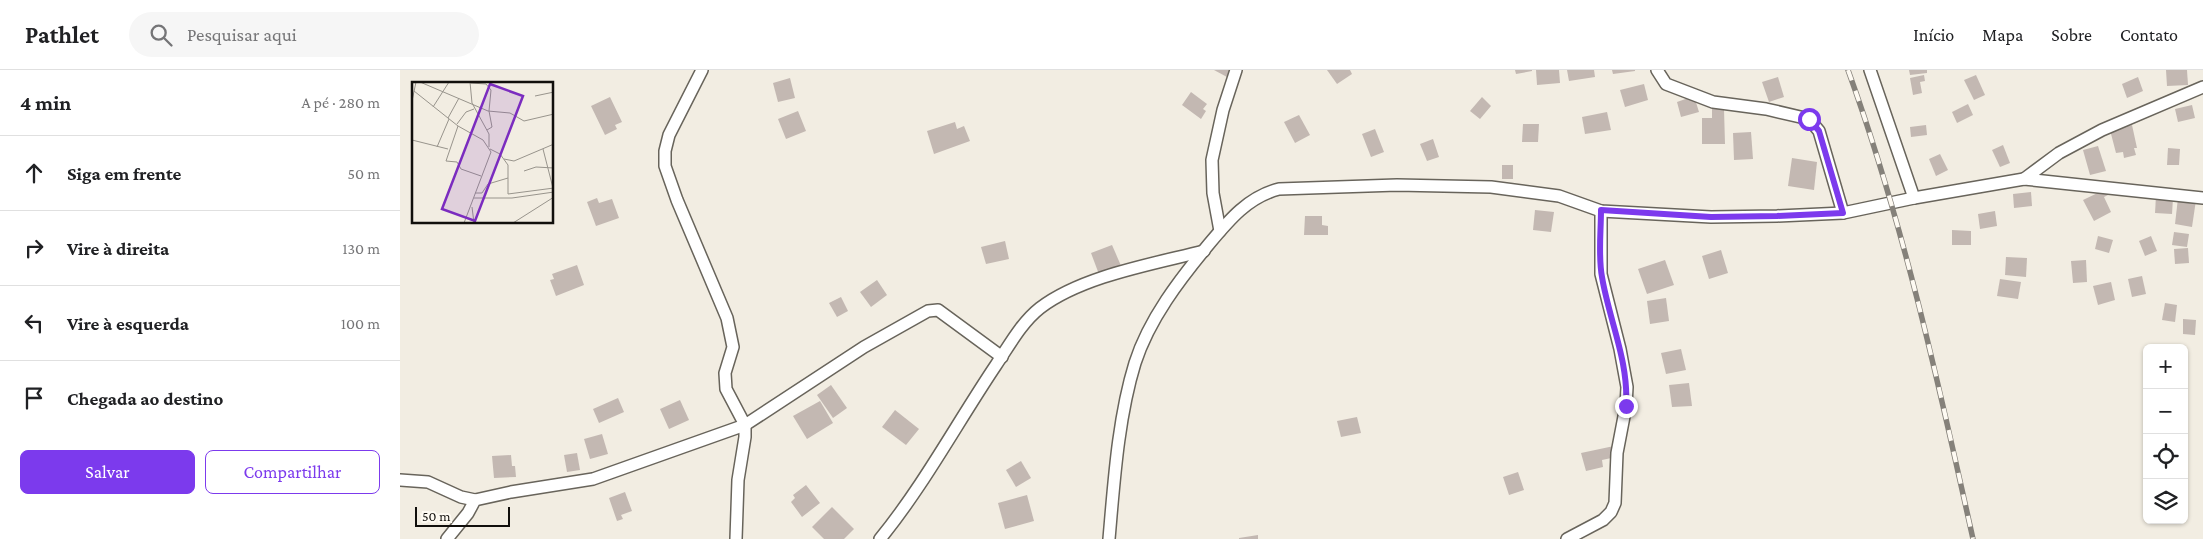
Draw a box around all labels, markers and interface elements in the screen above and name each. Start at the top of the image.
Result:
search box [129,12,479,57]
text: Pathlet [25,21,99,48]
icon: search [147,21,175,49]
text: Pesquisar aqui [187,24,297,45]
text: Início [1913,25,1954,45]
text: Mapa [1982,25,2023,45]
text: Sobre [2051,25,2092,45]
text: Contato [2120,25,2178,45]
inset map [412,82,554,224]
text: 4 min [20,91,71,115]
text: A pé · 280 m [302,94,380,111]
route start [1798,108,1821,131]
icon: ahead [20,159,48,187]
text: Siga em frente [67,163,181,184]
text: 50 m [348,165,380,182]
icon: right [20,234,48,262]
text: Vire à direita [67,238,169,259]
text: 130 m [342,240,380,257]
icon: left [20,309,48,337]
text: Vire à esquerda [67,313,189,334]
text: 100 m [341,315,380,332]
map controls [2143,344,2188,524]
button: + [2143,344,2188,389]
icon: arrive [20,384,48,412]
text: Chegada ao destino [67,388,223,409]
button: − [2143,389,2188,434]
route end [1615,395,1638,418]
button: locate [2143,434,2188,479]
button: Salvar [20,450,195,494]
button: Compartilhar [205,450,380,494]
button: layers [2143,479,2188,524]
scale bar [415,504,510,527]
text: 50 m [422,508,450,524]

